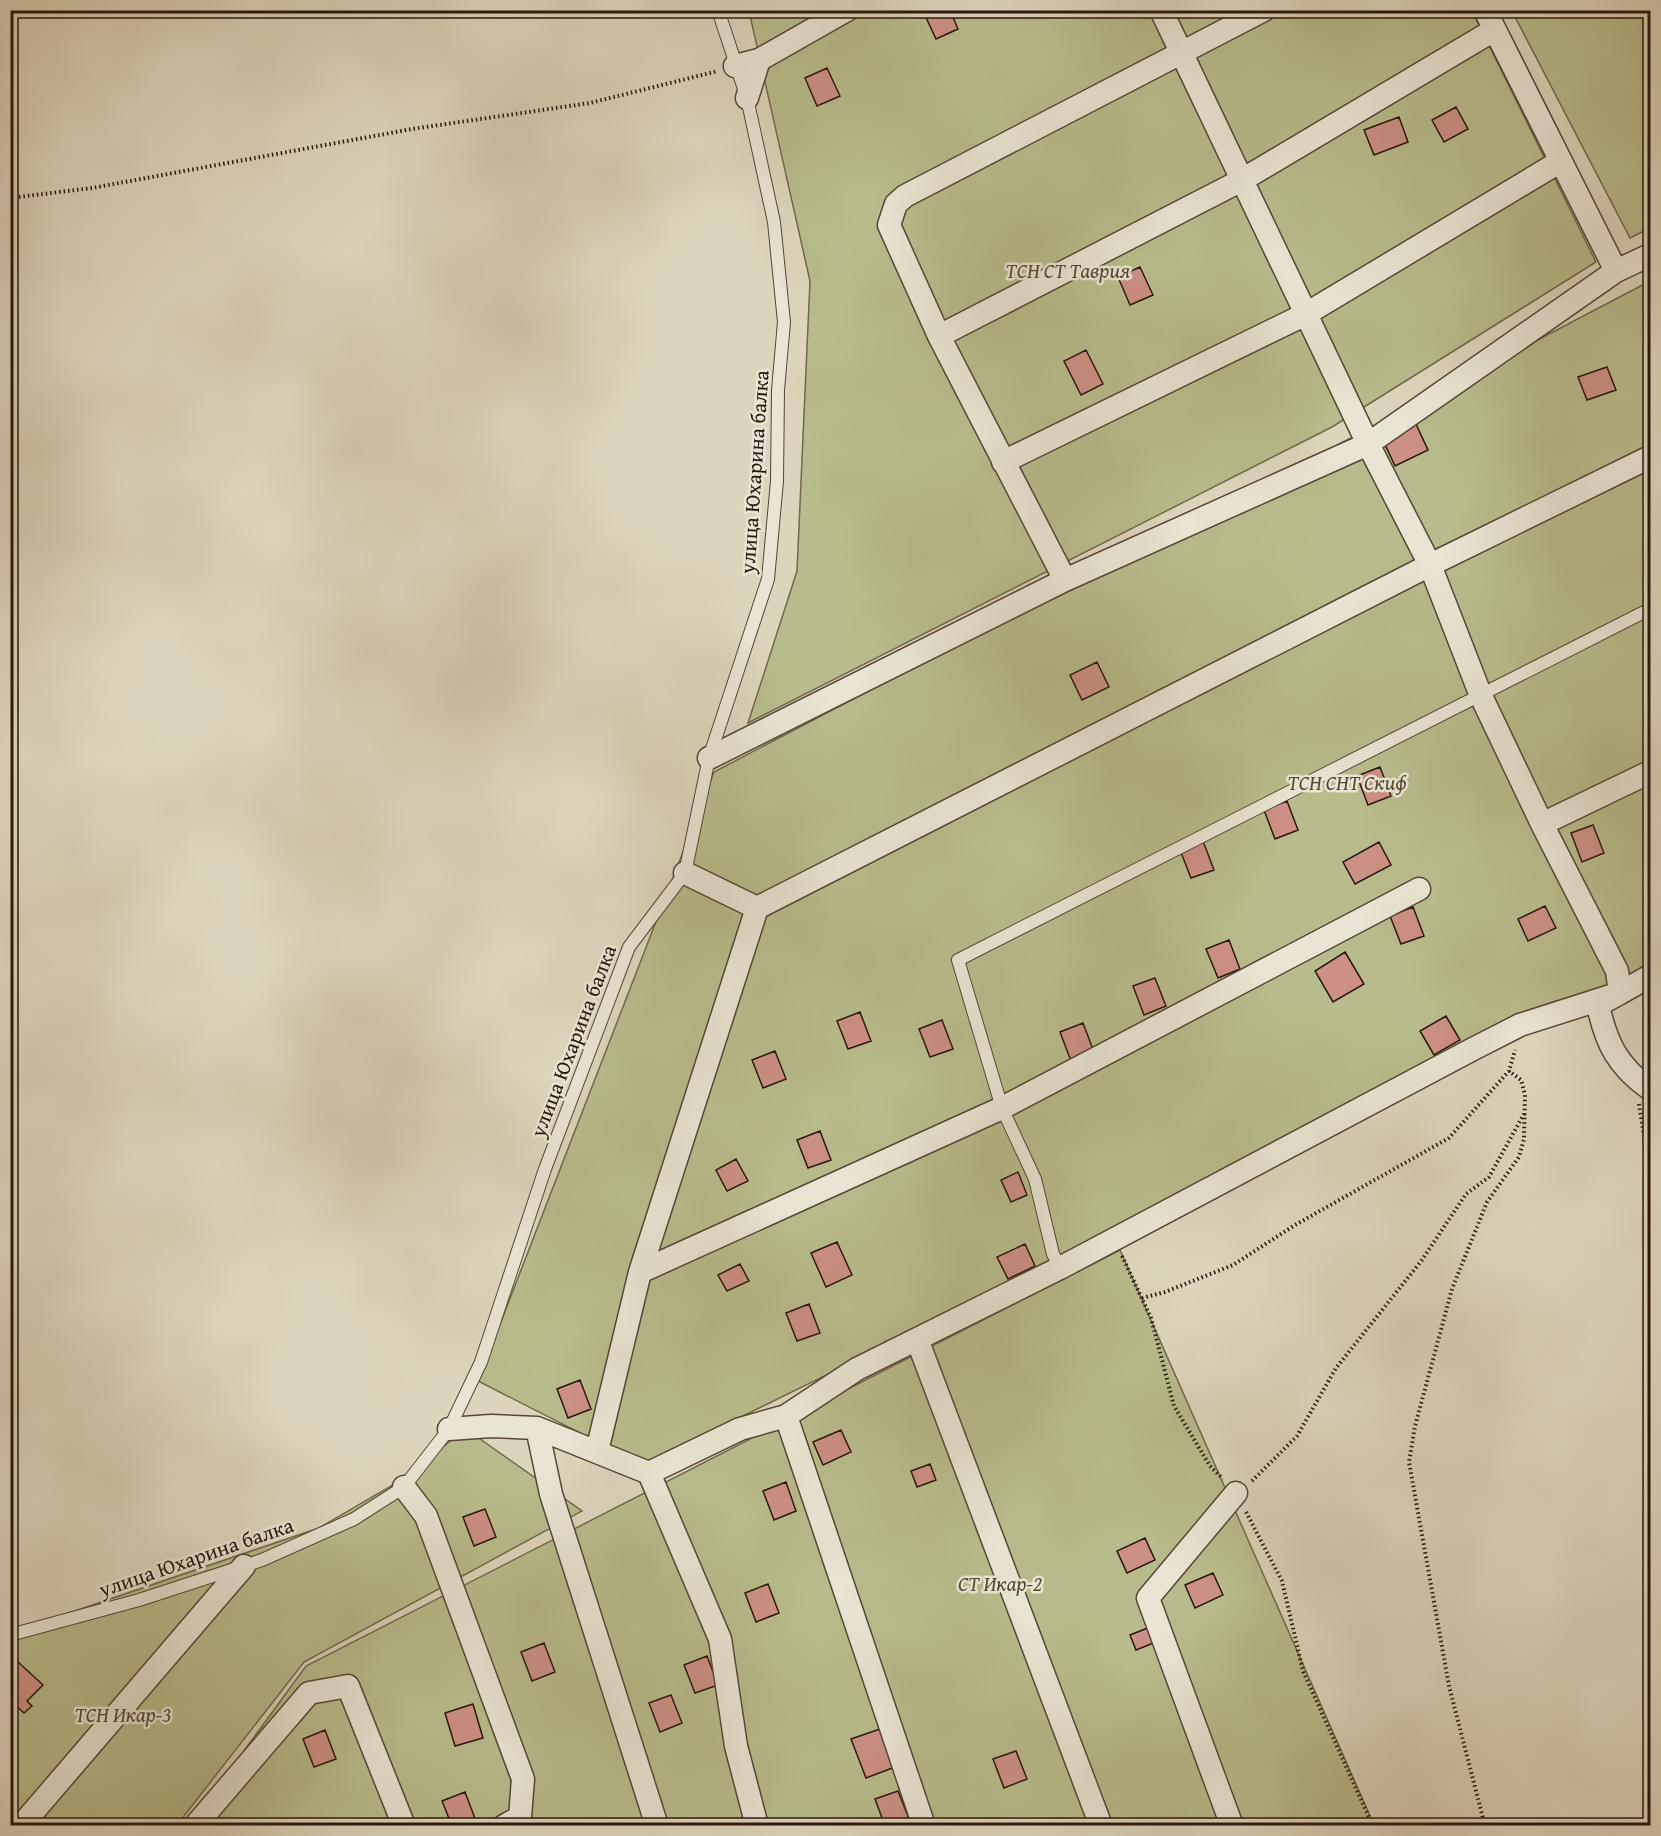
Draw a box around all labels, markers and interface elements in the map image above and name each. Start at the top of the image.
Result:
park label: ТСН СТ Таврия [1006,255,1130,286]
street label: улица Юхарина балка [731,369,777,576]
park label: ТСН СНТ Скиф [1288,767,1407,798]
street label: улица Юхарина балка [522,940,624,1143]
street label: улица Юхарина балка [94,1509,297,1605]
park label: СТ Икар-2 [958,1568,1042,1599]
park label: ТСН Икар-3 [75,1699,171,1730]

